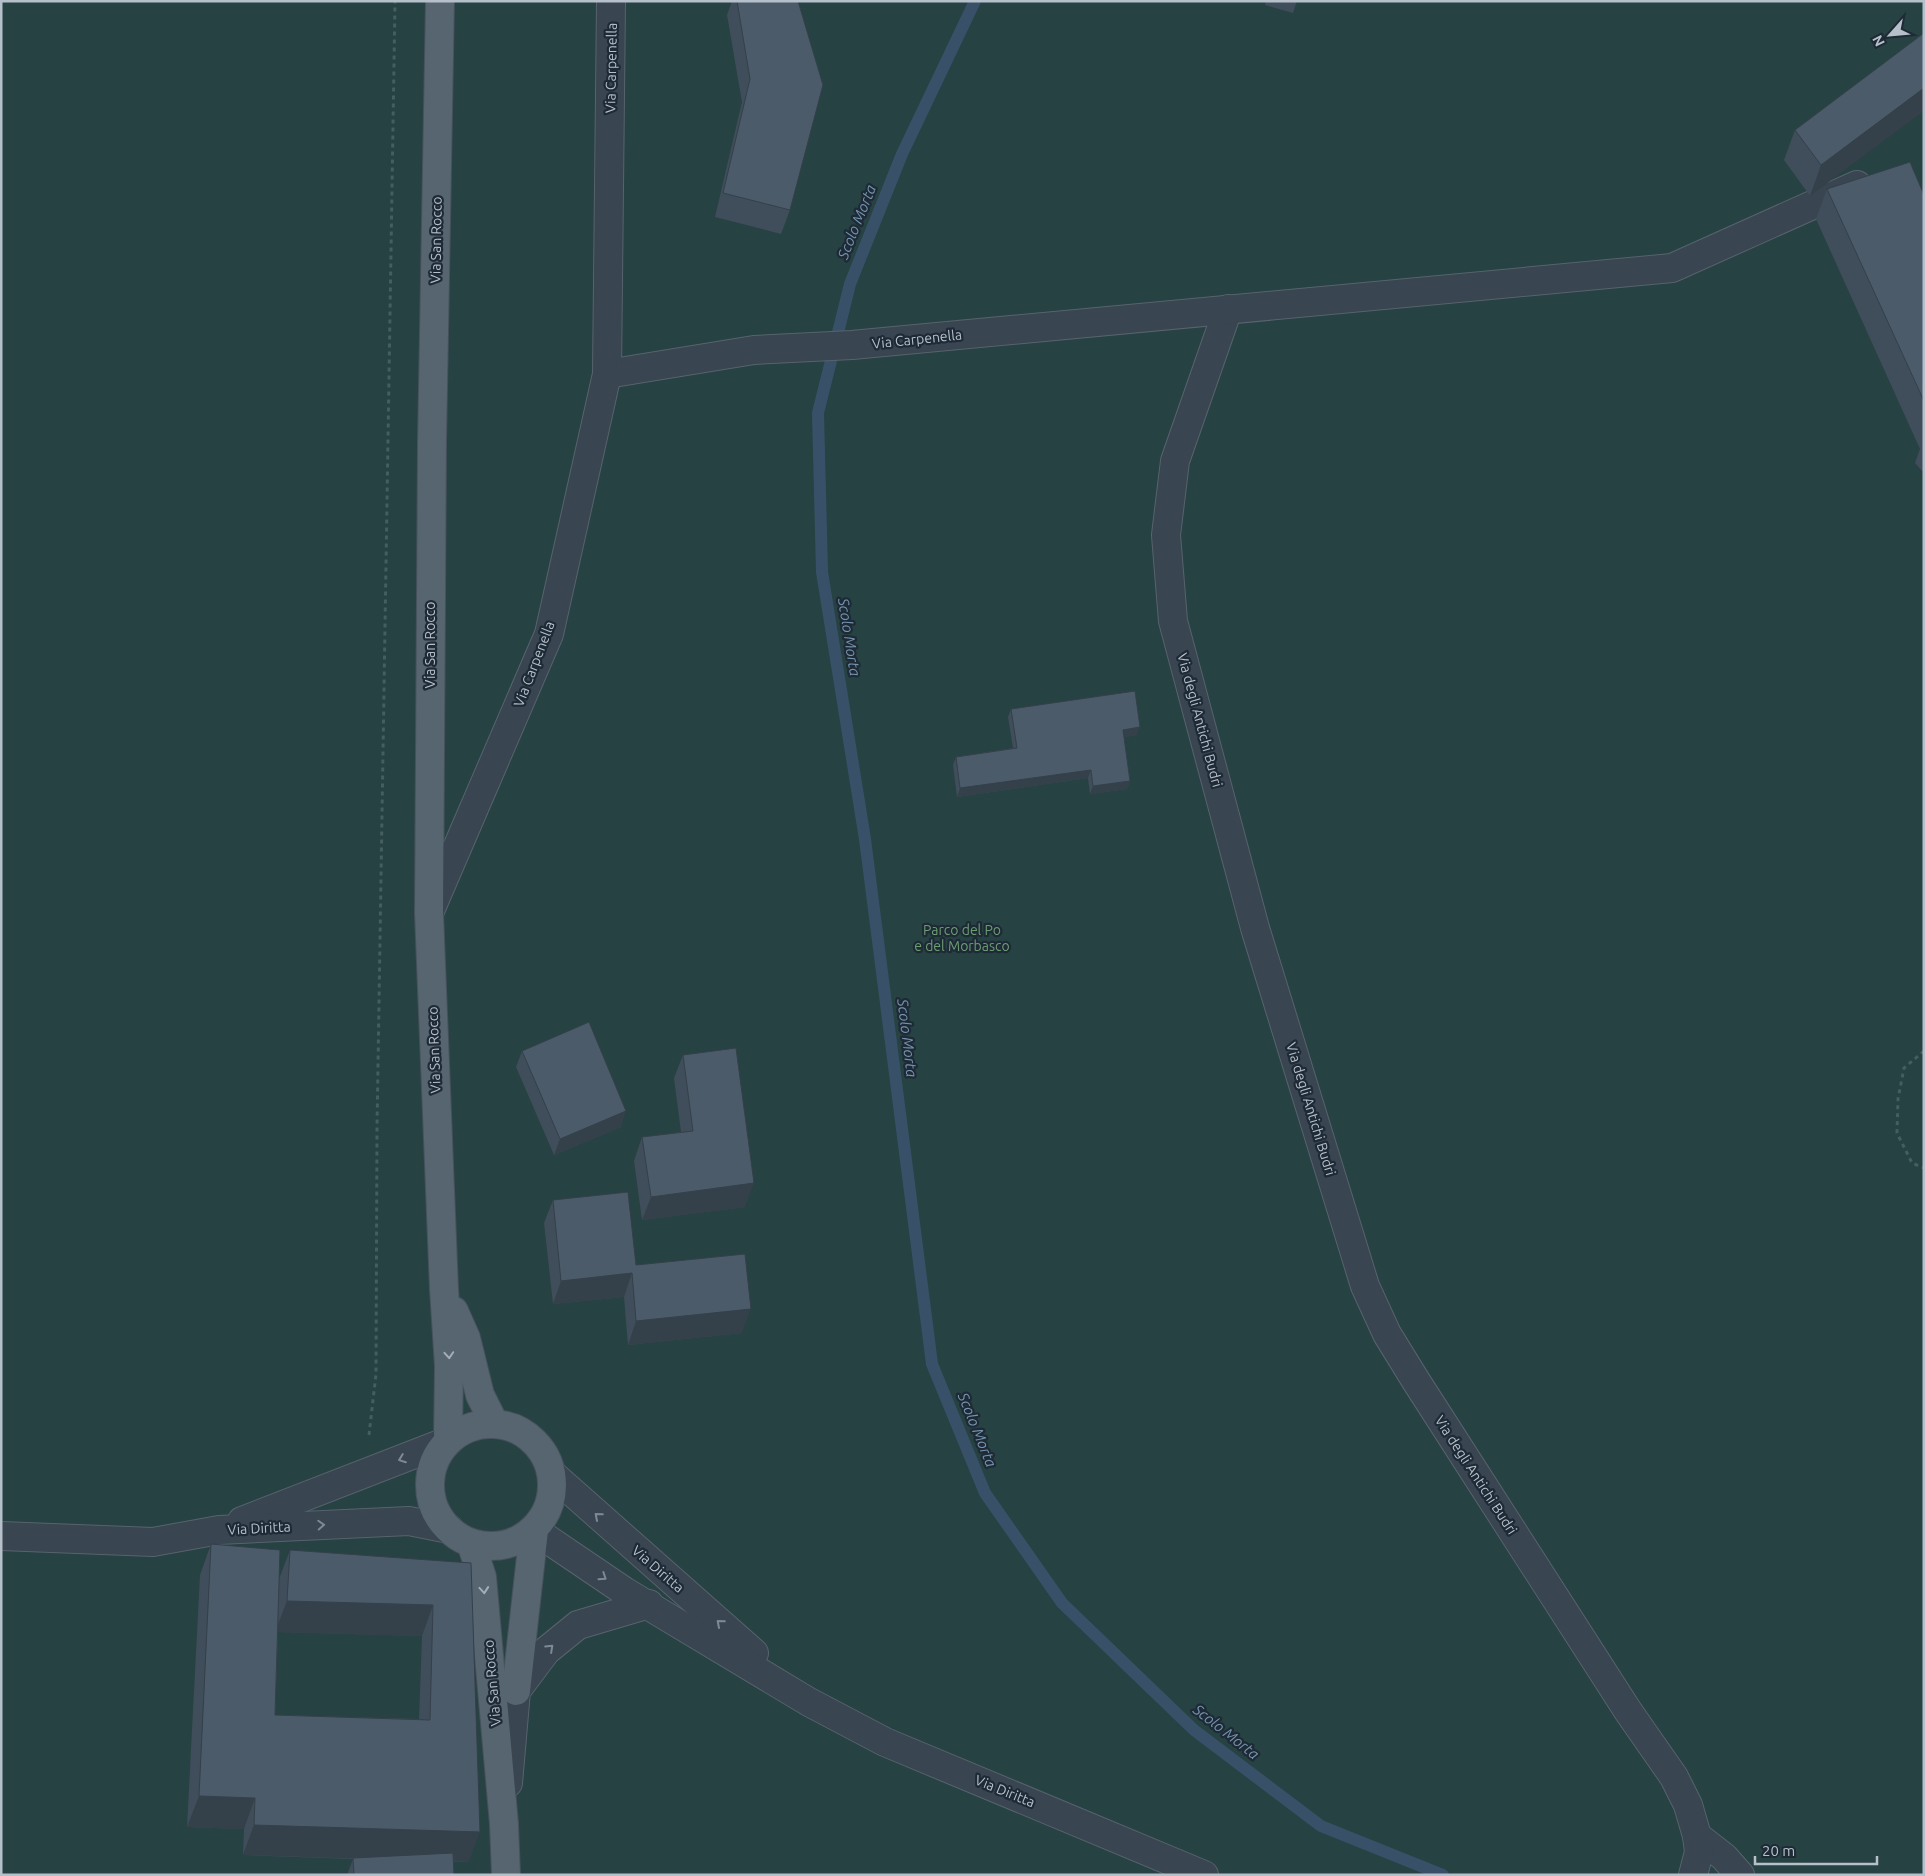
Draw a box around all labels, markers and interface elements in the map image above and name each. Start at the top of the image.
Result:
north arrow [1865,10,1915,60]
street label: Via Carpenella [602,23,620,113]
text: N [1869,33,1888,49]
water label: Scolo Morta [834,182,879,262]
street label: Via San Rocco [427,196,445,284]
street label: Via Carpenella [871,326,963,352]
water label: Scolo Morta [835,596,864,677]
street label: Via San Rocco [422,602,438,688]
street label: Via Carpenella [510,619,558,709]
street label: Via degli Antichi Budri [1174,651,1226,789]
park label: Parco del Po e del Morbasco [914,922,1010,954]
water label: Scolo Morta [894,997,921,1078]
street label: Via San Rocco [424,1006,444,1094]
street label: Via degli Antichi Budri [1283,1041,1339,1177]
one-way arrow [443,1351,454,1359]
water label: Scolo Morta [954,1389,1000,1470]
street label: Via degli Antichi Budri [1432,1413,1520,1537]
one-way arrow [398,1453,407,1463]
one-way arrow [595,1513,604,1522]
street label: Via Diritta [227,1518,291,1538]
one-way arrow [317,1520,325,1530]
street label: Via Diritta [629,1542,687,1596]
one-way arrow [598,1571,607,1580]
one-way arrow [478,1586,489,1594]
one-way arrow [717,1620,726,1629]
street label: Via San Rocco [480,1639,504,1727]
one-way arrow [545,1645,554,1654]
water label: Scolo Morta [1189,1700,1263,1763]
street label: Via Diritta [973,1772,1037,1810]
scale bar [1755,1834,1878,1866]
text: 20 m [1762,1842,1795,1859]

